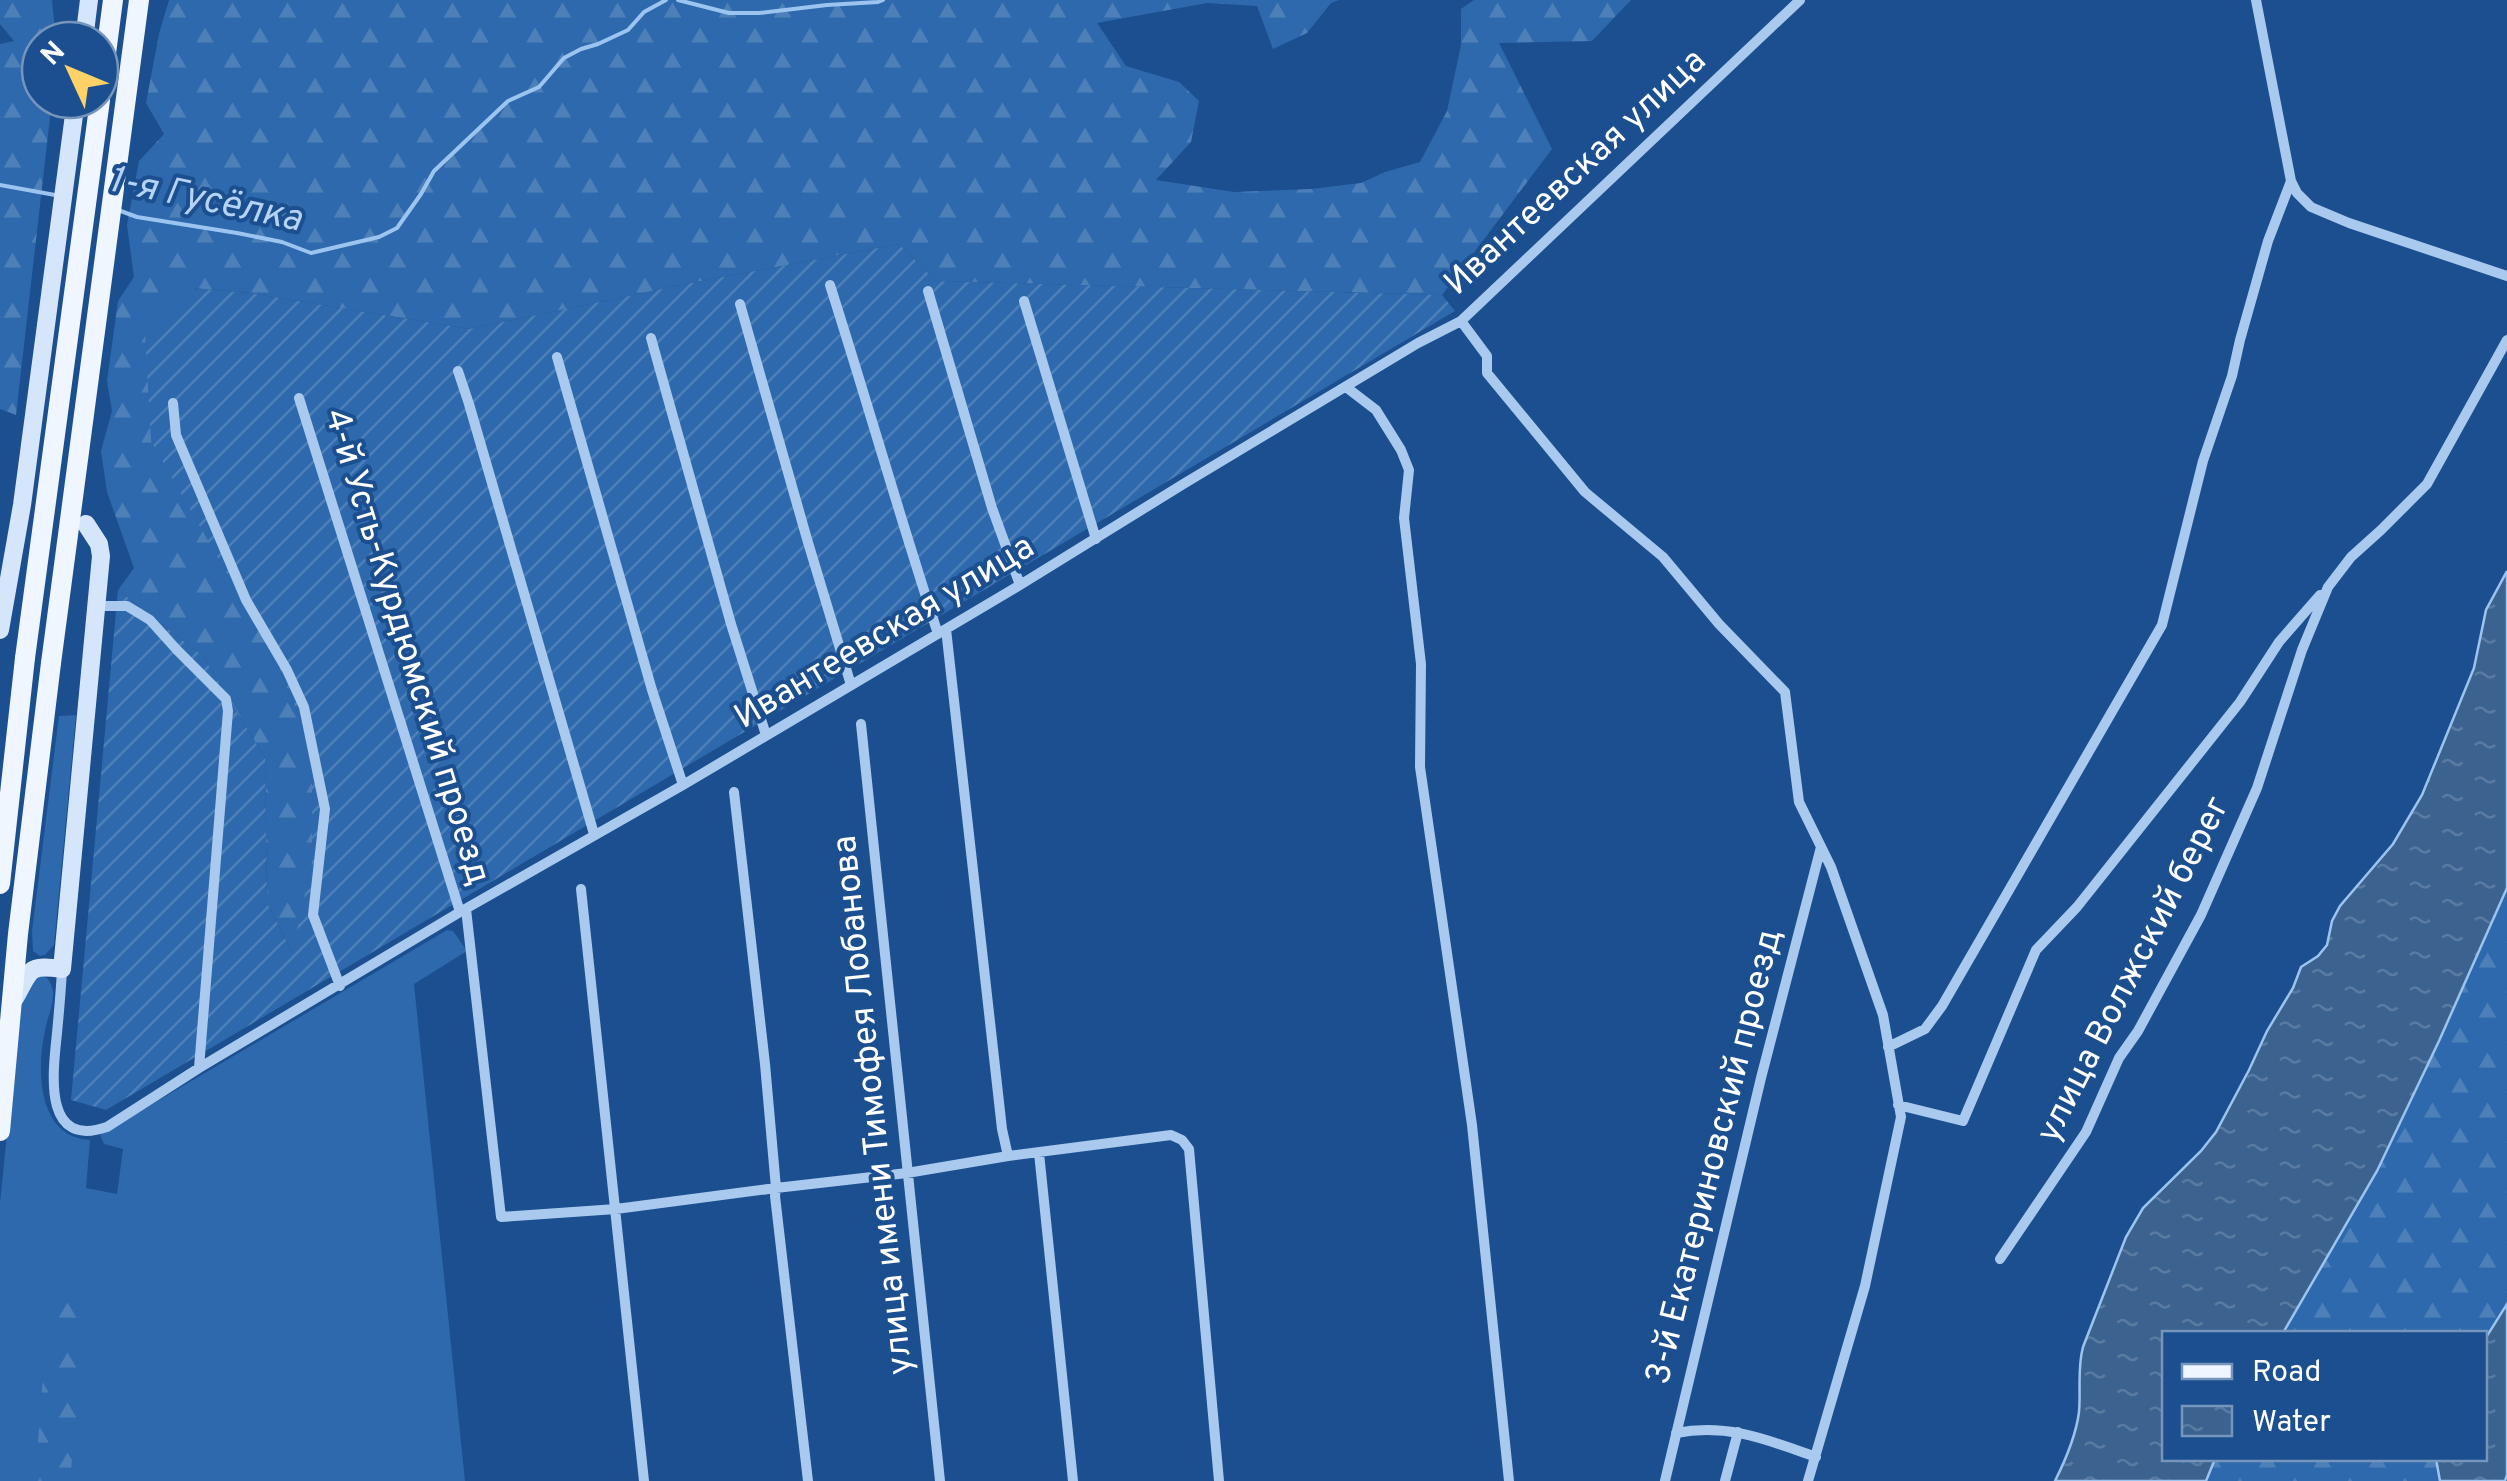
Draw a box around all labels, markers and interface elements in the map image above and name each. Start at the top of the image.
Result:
north arrow [20,20,120,120]
text: N [34,35,74,74]
street label: Ивантеевская улица [1436,40,1716,306]
water label: 1-я Гусёлка [104,157,307,246]
street label: 4-й Усть-Курдюмский проезд [313,404,499,890]
street label: Ивантеевская улица [727,526,1043,740]
street label: улица Волжский берег [2028,789,2240,1151]
street label: улица имени Тимофея Лобанова [824,833,924,1377]
street label: 3-й Екатериновский проезд [1637,925,1793,1389]
legend [2162,1331,2487,1461]
text: Road [2252,1355,2321,1392]
text: Water [2252,1405,2331,1442]

